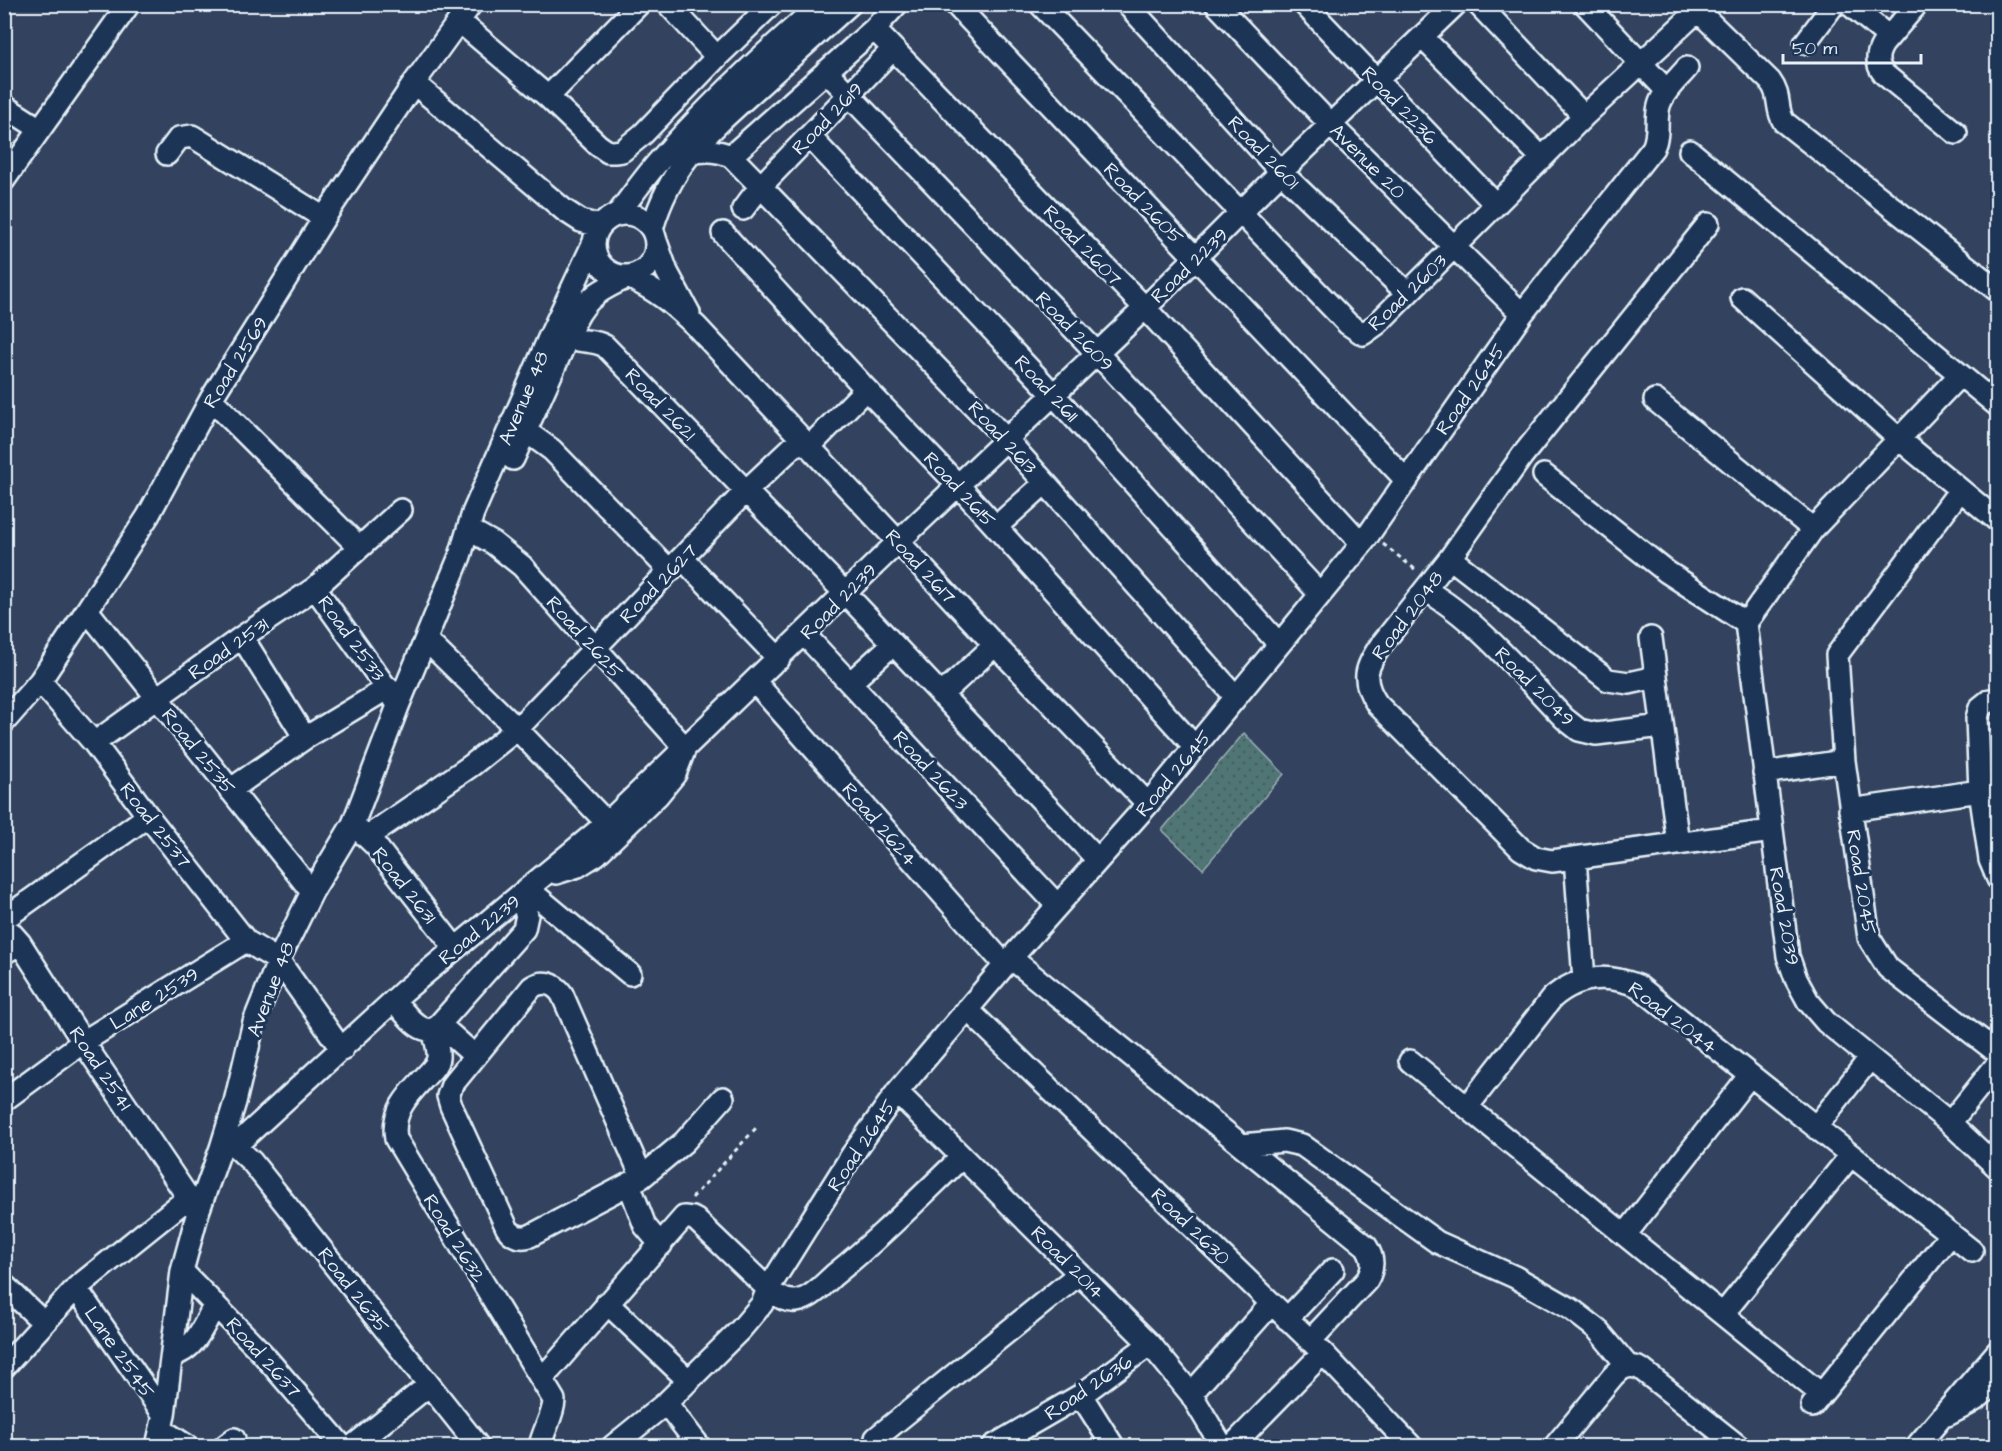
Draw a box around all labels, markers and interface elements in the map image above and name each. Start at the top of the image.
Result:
scale bar [1783,27,1921,65]
text: 50 m [1792,36,1837,61]
street label: Road 2236 [1355,60,1444,152]
street label: Road 2619 [786,76,870,161]
street label: Road 2601 [1221,109,1306,196]
street label: Avenue 20 [1323,117,1412,206]
street label: Road 2605 [1097,156,1190,251]
street label: Road 2607 [1036,199,1128,292]
street label: Road 2239 [1145,221,1235,310]
street label: Road 2603 [1362,248,1454,338]
street label: Road 2609 [1029,285,1120,378]
street label: Road 2569 [197,311,275,414]
street label: Road 2645 [1429,338,1513,441]
street label: Avenue 48 [492,347,556,450]
street label: Road 2611 [1008,349,1085,429]
street label: Road 2621 [618,362,703,448]
street label: Road 2613 [961,395,1043,480]
street label: Road 2615 [917,446,1002,534]
street label: Road 2617 [878,523,962,610]
street label: Road 2627 [613,537,704,630]
street label: Road 2239 [794,557,883,646]
street label: Road 2048 [1365,565,1450,666]
street label: Road 2533 [311,590,392,687]
street label: Road 2625 [539,590,629,686]
street label: Road 2531 [183,611,275,687]
street label: Road 2049 [1488,640,1581,733]
street label: Road 2535 [155,702,242,801]
street label: Road 2645 [1129,724,1218,823]
street label: Road 2623 [886,725,974,817]
street label: Road 2537 [113,777,198,874]
street label: Road 2624 [835,777,924,873]
street label: Road 2045 [1839,828,1883,937]
street label: Road 2631 [365,841,443,930]
street label: Road 2039 [1762,865,1806,968]
street label: Road 2239 [433,888,527,972]
street label: Avenue 48 [240,938,302,1041]
street label: Lane 2539 [105,960,204,1037]
street label: Road 2044 [1622,975,1723,1061]
street label: Road 2541 [62,1021,139,1116]
street label: Road 2645 [821,1094,903,1197]
street label: Road 2630 [1144,1182,1237,1272]
street label: Road 2632 [416,1189,493,1289]
street label: Road 2014 [1024,1220,1111,1306]
street label: Road 2635 [311,1242,396,1340]
street label: Lane 2545 [77,1301,161,1404]
street label: Road 2637 [219,1311,307,1404]
street label: Road 2636 [1039,1348,1138,1428]

